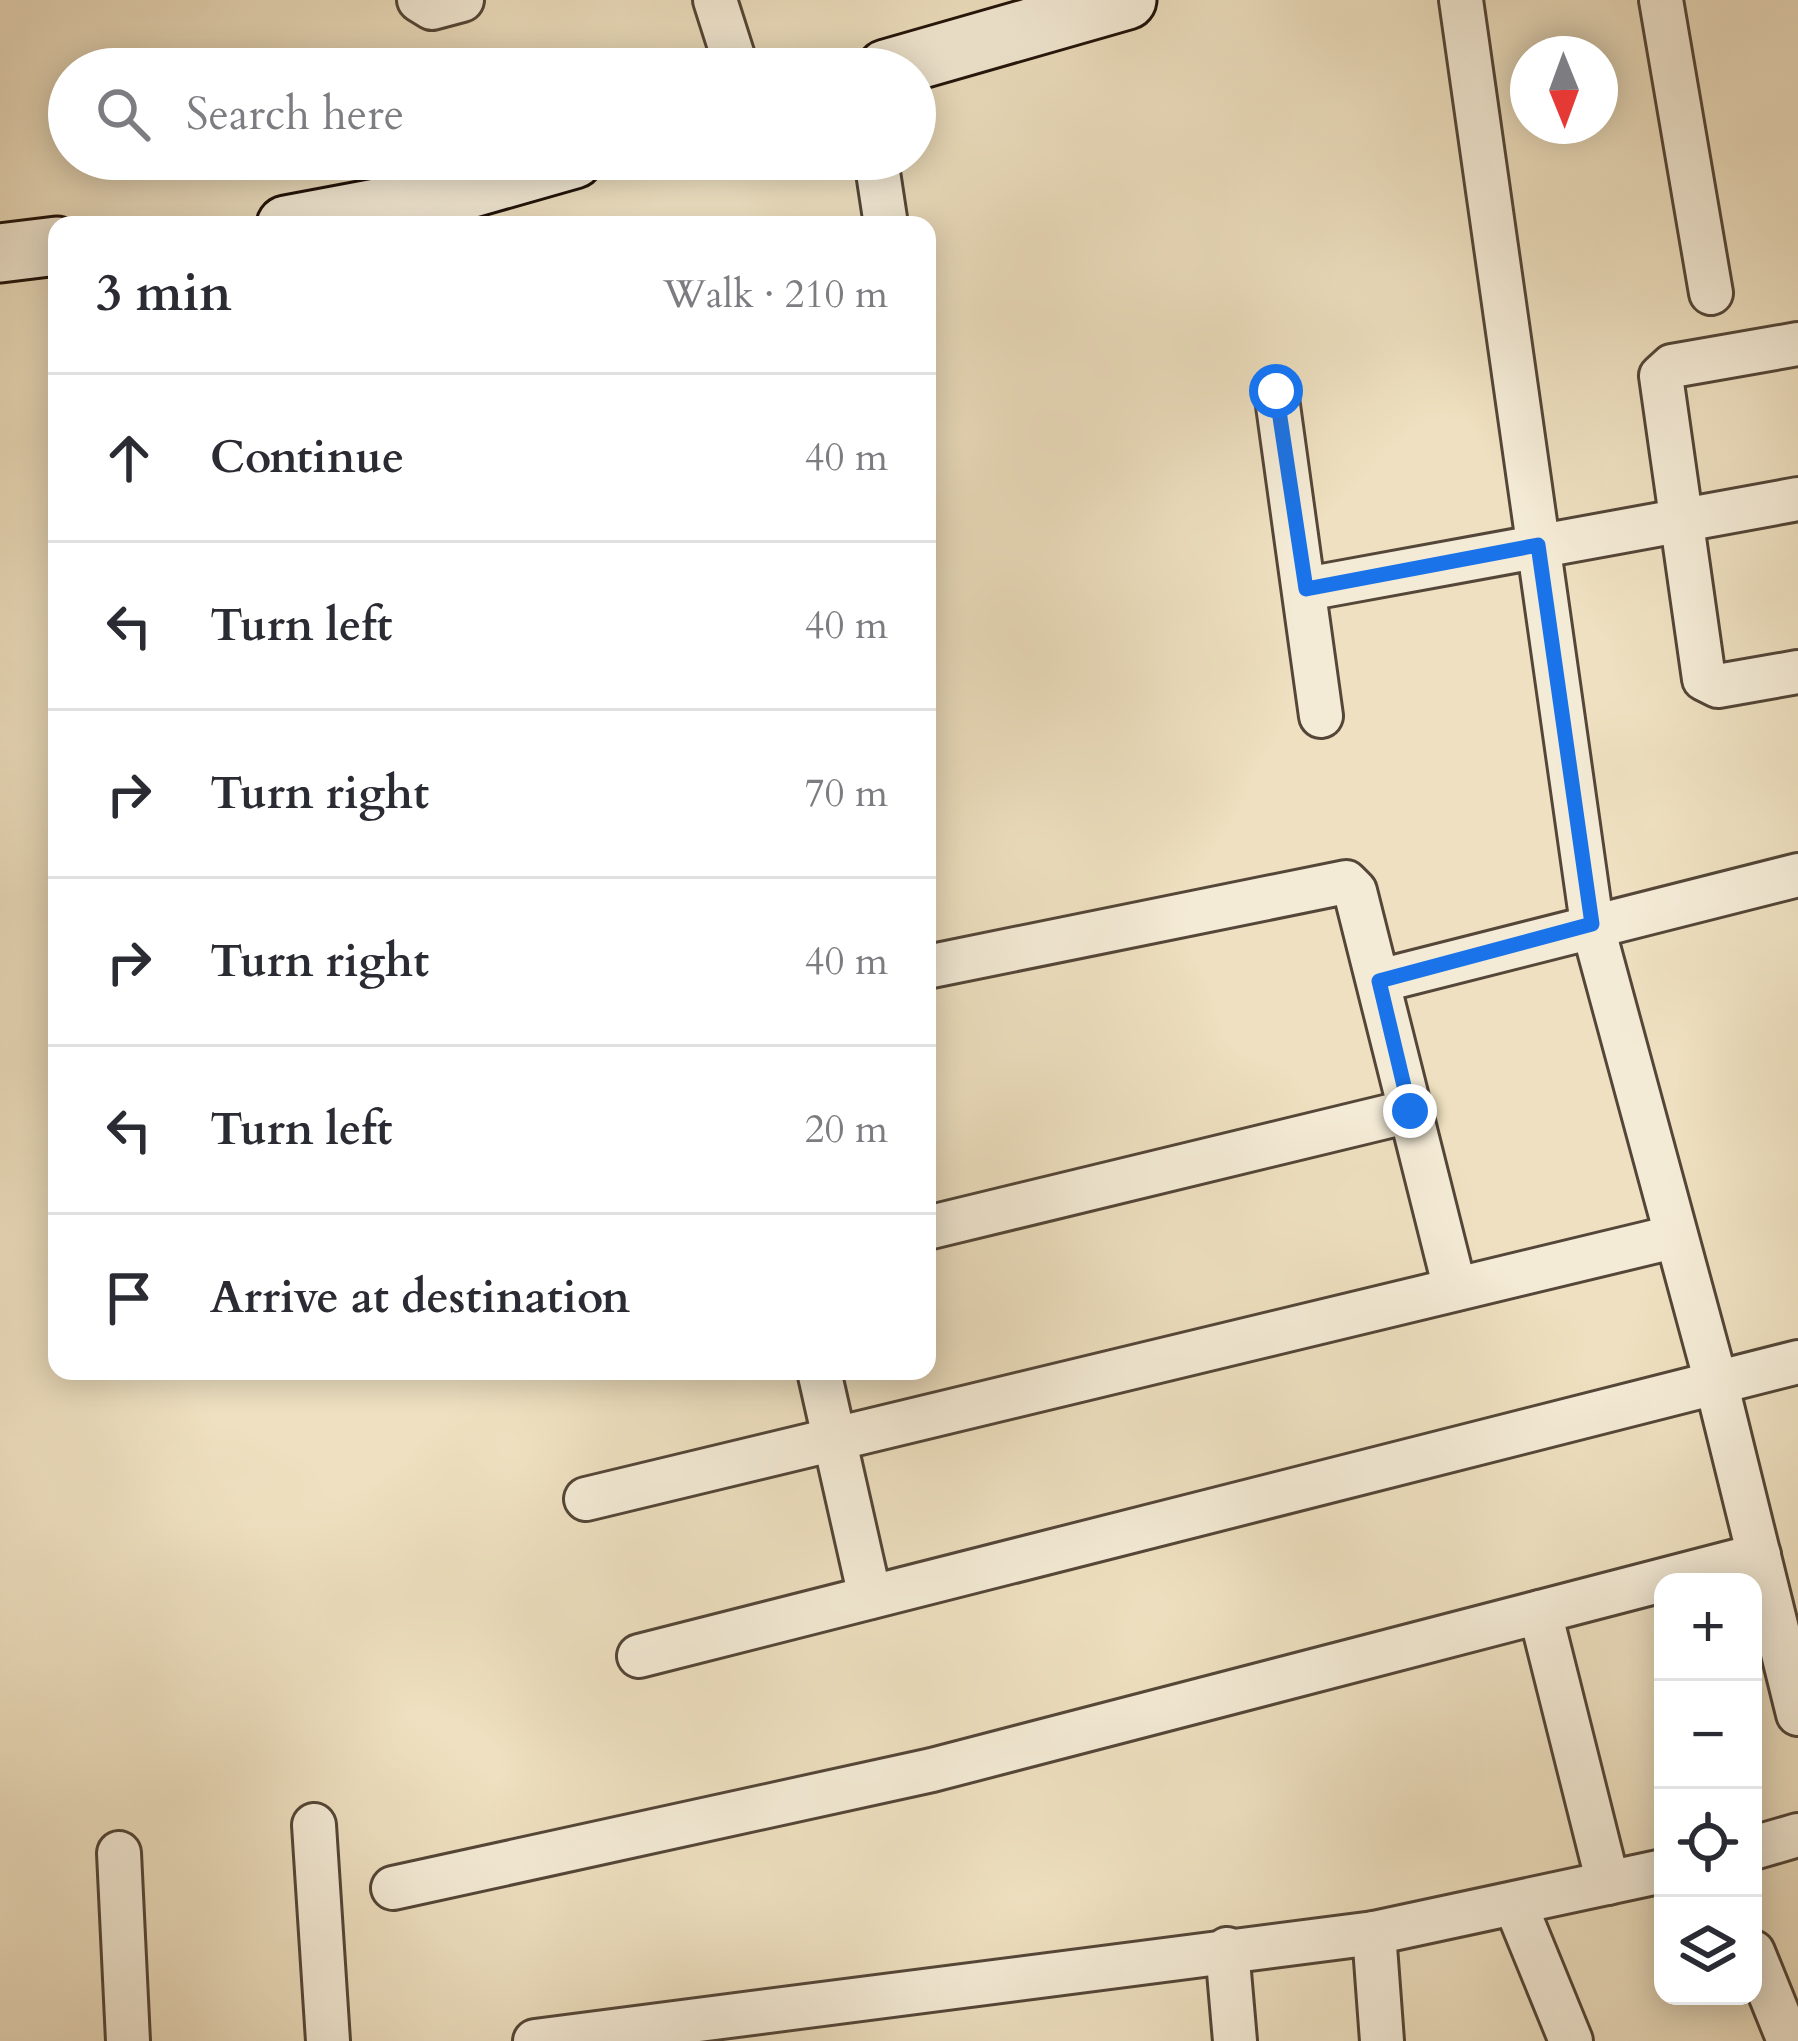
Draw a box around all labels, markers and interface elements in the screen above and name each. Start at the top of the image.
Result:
north arrow [1510,36,1618,144]
search box [48,48,936,180]
icon: search [90,81,156,147]
text: Search here [186,84,404,145]
text: 3 min [96,259,232,329]
text: Walk · 210 m [663,268,888,321]
route start [1249,364,1303,418]
icon: ahead [96,425,162,491]
text: Continue [210,427,404,488]
text: 40 m [805,431,888,484]
icon: left [96,593,162,659]
text: Turn left [210,595,392,656]
text: 40 m [805,599,888,652]
icon: right [96,761,162,827]
text: Turn right [210,763,429,824]
text: 70 m [805,767,888,820]
icon: right [96,929,162,995]
text: Turn right [210,931,429,992]
text: 40 m [805,935,888,988]
route end [1383,1084,1437,1138]
icon: left [96,1097,162,1163]
text: Turn left [210,1099,392,1160]
text: 20 m [805,1103,888,1156]
icon: arrive [96,1265,162,1331]
text: Arrive at destination [210,1267,630,1328]
map controls [1654,1573,1762,2005]
button: + [1654,1573,1762,1681]
button: − [1654,1681,1762,1789]
button: locate [1654,1789,1762,1897]
button: layers [1654,1897,1762,2005]

